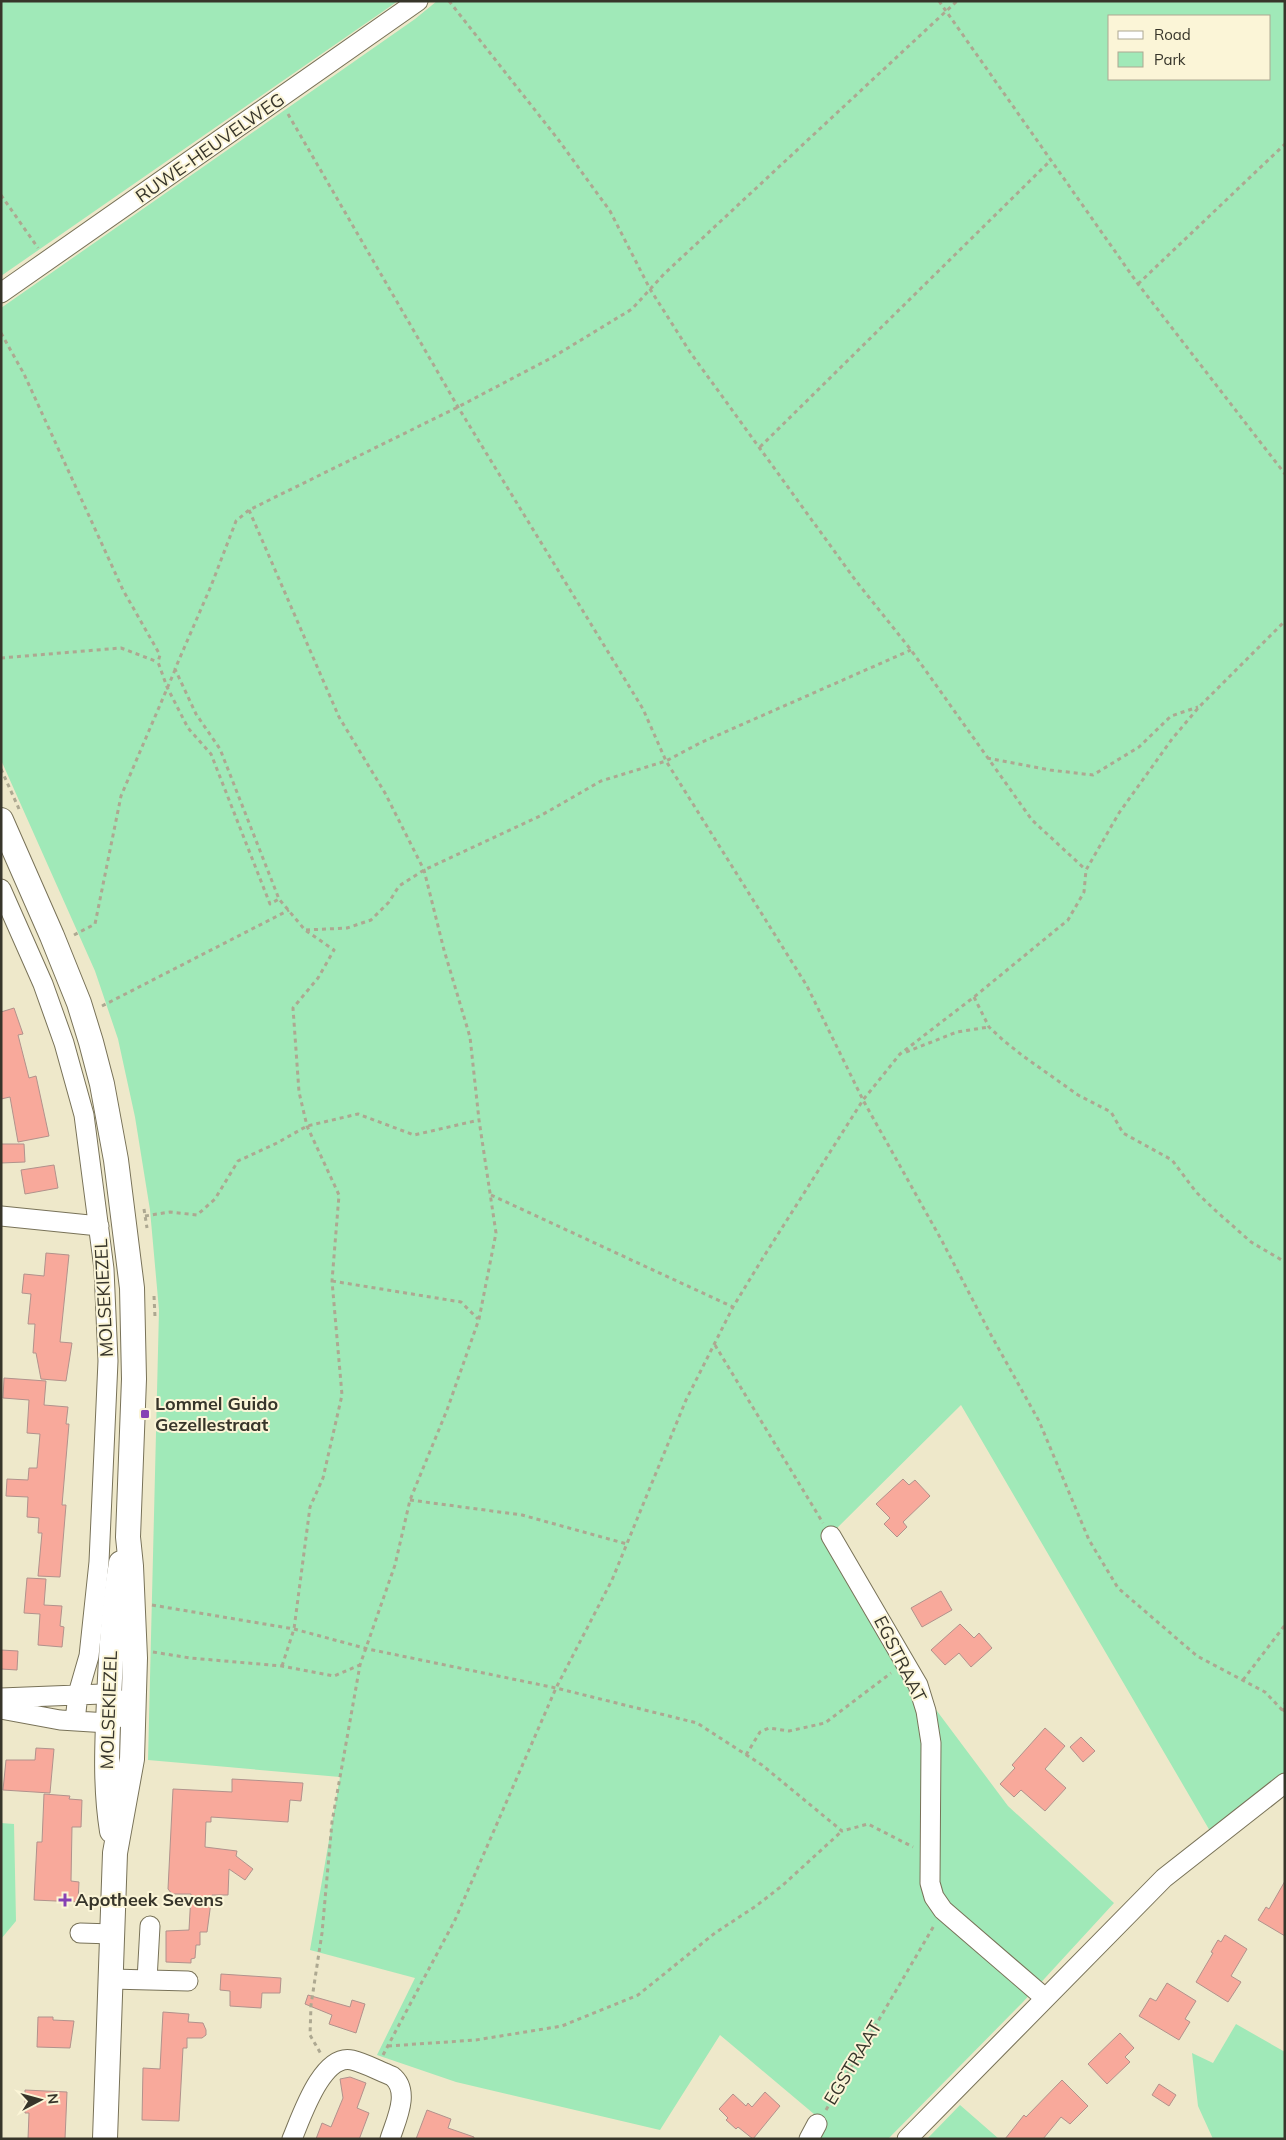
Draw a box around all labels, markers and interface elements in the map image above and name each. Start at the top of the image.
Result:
legend [1108,15,1271,80]
text: Road [1154,25,1191,44]
text: Park [1154,50,1186,69]
street label: RUWE-HEUVELWEG [131,88,289,208]
street label: MOLSEKIEZEL [89,1238,118,1358]
place label: Lommel Guido Gezellestraat [155,1392,278,1436]
marker: Lommel Guido Gezellestraat [139,1408,151,1420]
street label: EGSTRAAT [869,1612,932,1706]
street label: MOLSEKIEZEL [95,1650,122,1770]
place label: Apotheek Sevens [75,1888,223,1911]
marker: Apotheek Sevens [59,1894,71,1906]
street label: EGSTRAAT [819,2017,887,2109]
north arrow [15,2075,65,2125]
text: N [43,2092,62,2105]

